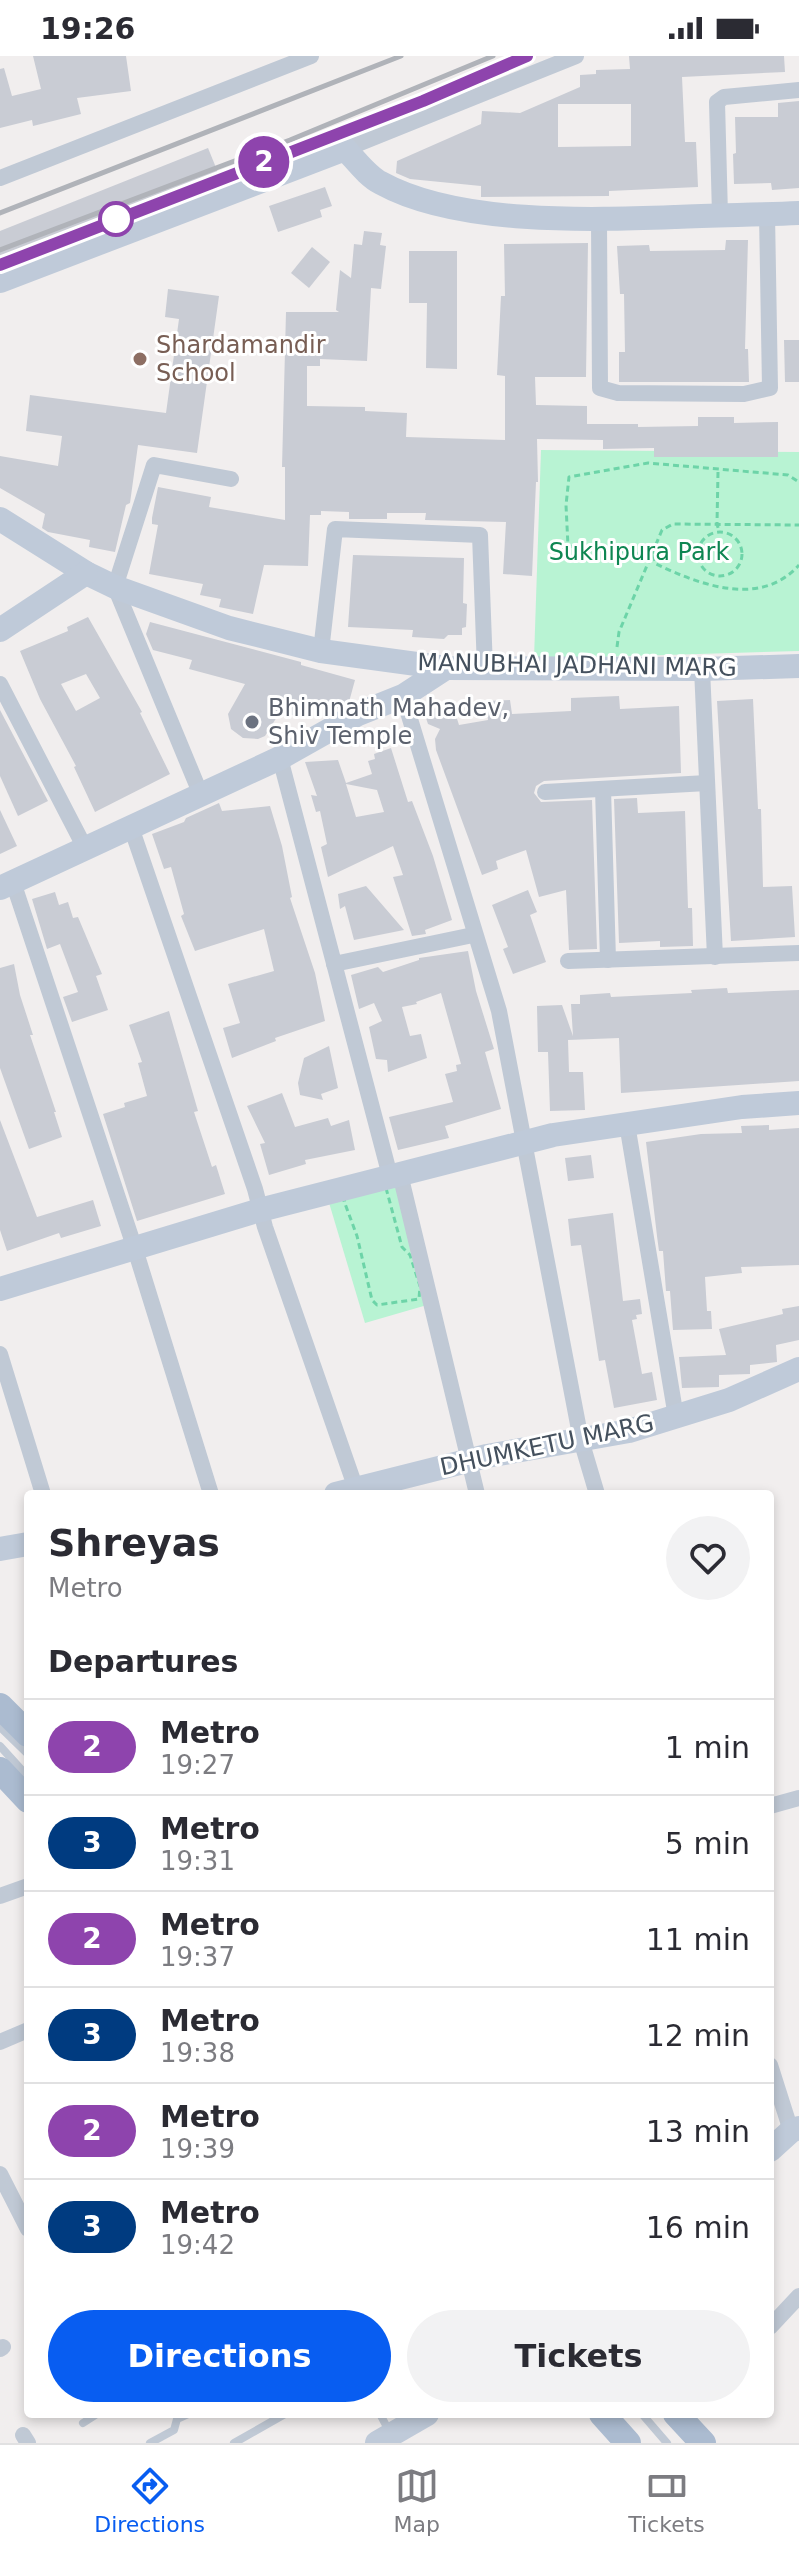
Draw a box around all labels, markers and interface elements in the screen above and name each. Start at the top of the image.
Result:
text: 19:26 [40,11,136,46]
line badge: 2 [238,136,290,188]
text: 2 [254,145,274,178]
unlabelled marker [99,202,133,236]
place label: Shardamandir School [156,331,326,387]
marker: Shardamandir School [131,350,149,368]
park label: Sukhipura Park [549,538,729,566]
street label: MANUBHAI JADHANI MARG [417,648,737,682]
place label: Bhimnath Mahadev, Shiv Temple [268,694,509,750]
marker: Bhimnath Mahadev, Shiv Temple [243,713,261,731]
street label: DHUMKETU MARG [437,1409,657,1481]
button: heart [666,1516,750,1600]
text: Shreyas [48,1521,220,1565]
text: Metro [48,1573,123,1603]
text: Departures [48,1644,238,1679]
text: Metro [160,1715,260,1750]
text: 2 [82,1730,102,1763]
text: 1 min [665,1730,750,1765]
text: 19:27 [160,1750,235,1780]
text: Metro [160,1811,260,1846]
text: 3 [82,1826,102,1859]
text: 5 min [665,1826,750,1861]
text: 19:31 [160,1846,235,1876]
text: Metro [160,1907,260,1942]
text: 2 [82,1922,102,1955]
text: 11 min [646,1922,750,1957]
text: 19:37 [160,1942,235,1972]
text: Metro [160,2003,260,2038]
text: 3 [82,2018,102,2051]
text: 12 min [646,2018,750,2053]
text: 19:38 [160,2038,235,2068]
text: Metro [160,2099,260,2134]
text: 2 [82,2114,102,2147]
text: 13 min [646,2114,750,2149]
text: 19:39 [160,2134,235,2164]
text: Metro [160,2195,260,2230]
text: 3 [82,2210,102,2243]
text: 16 min [646,2210,750,2245]
text: 19:42 [160,2230,235,2260]
button: Directions [48,2310,391,2402]
button: Tickets [407,2310,750,2402]
tab: Directions [94,2464,205,2537]
tab: Map [393,2464,440,2537]
tab: Tickets [628,2464,705,2537]

